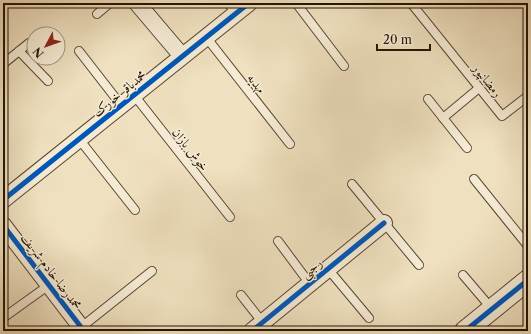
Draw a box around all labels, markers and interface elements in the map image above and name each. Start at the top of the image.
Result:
north arrow [26,26,66,66]
scale bar [377,26,430,52]
text: 20 m [383,32,412,47]
text: N [30,44,47,61]
street label: رمضانپور [468,59,506,100]
street label: محمدباقر خورک [89,66,150,120]
street label: مهدیه [244,70,270,97]
street label: خوش بازان [168,124,213,174]
street label: محمدرضا خادم شریف [15,230,86,315]
street label: رجبی [297,254,327,284]

